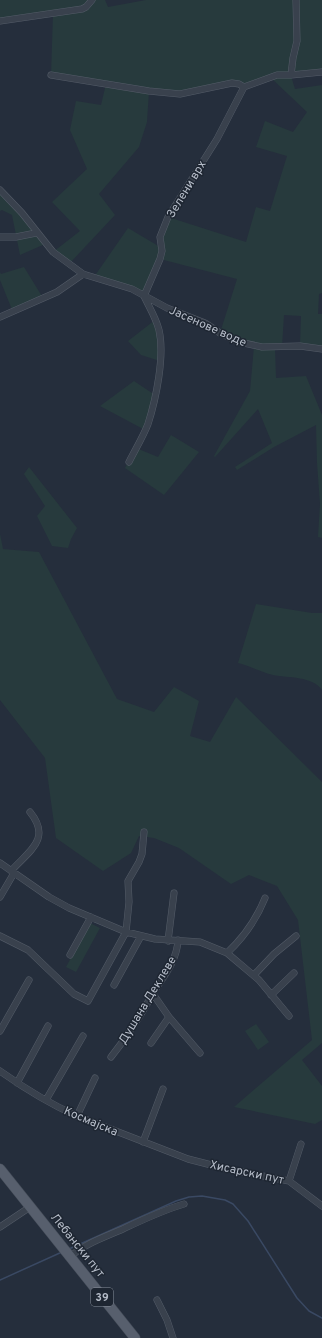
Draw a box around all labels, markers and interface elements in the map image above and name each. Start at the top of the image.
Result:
street label: Зелени врх [163,158,210,221]
street label: Јасенове воде [166,303,249,351]
street label: Душана Деклеве [115,953,181,1048]
street label: Космајска [61,1103,120,1141]
street label: Хисарски пут [208,1157,286,1189]
street label: Лебански пут [46,1210,108,1281]
road number: 39 [91,1288,113,1306]

